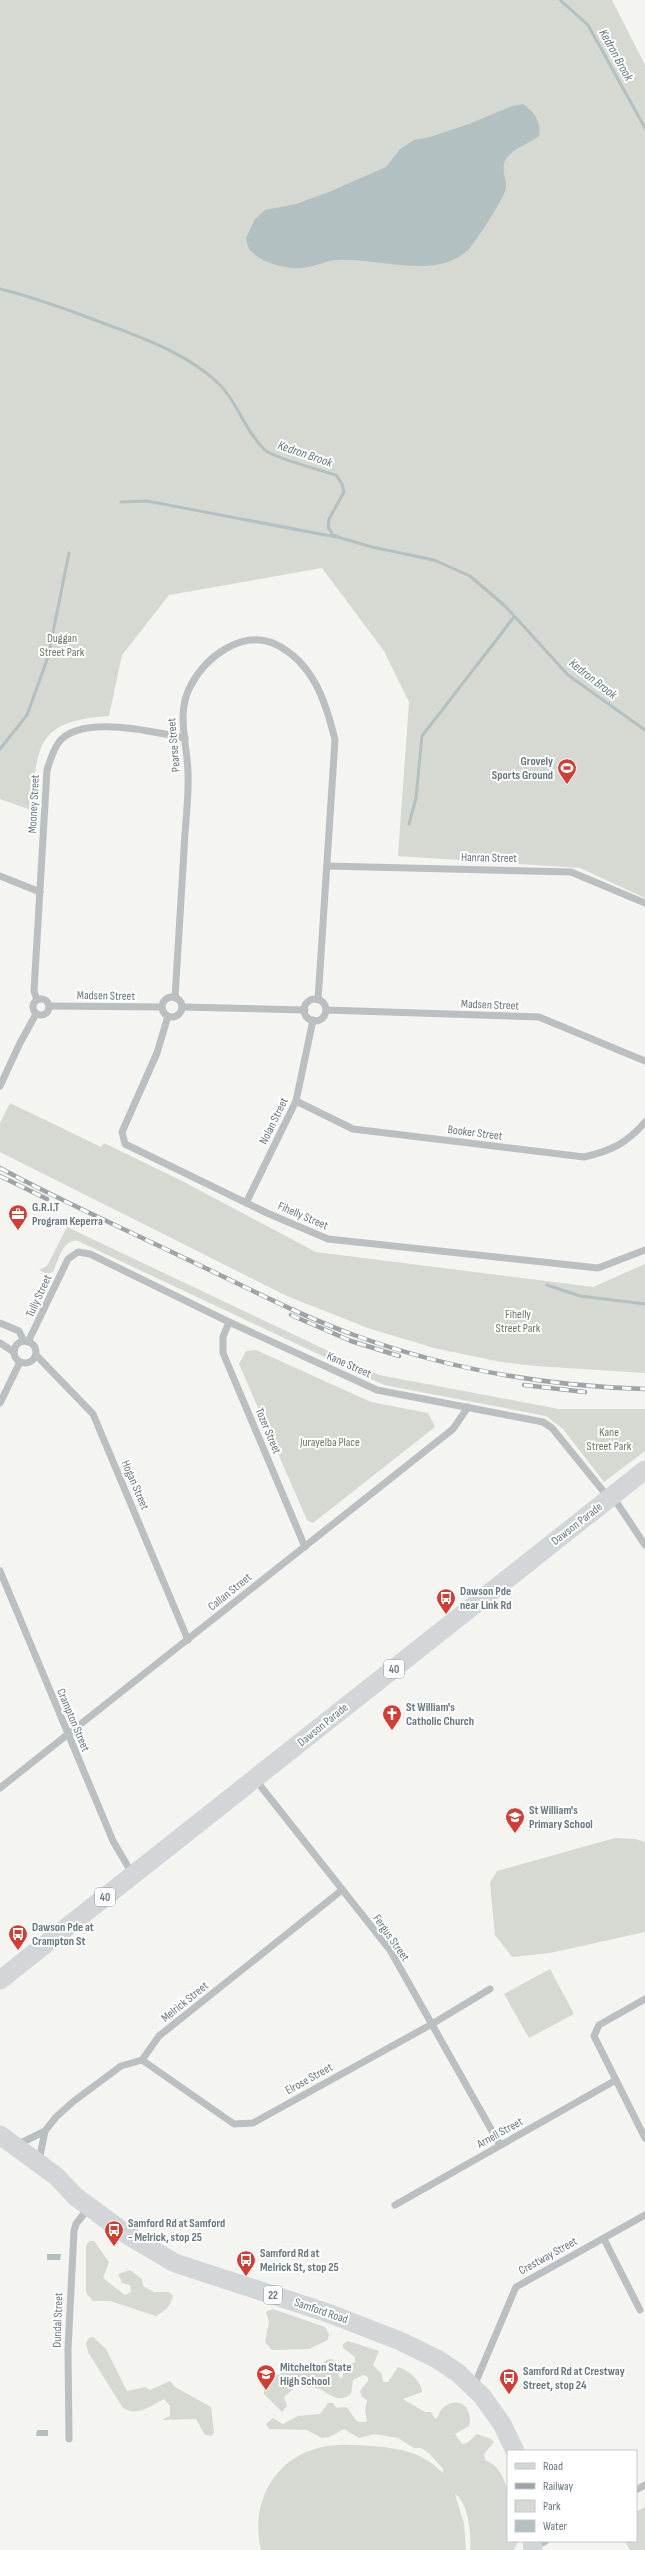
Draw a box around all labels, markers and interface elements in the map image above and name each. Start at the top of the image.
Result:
water label: Kedron Brook [595,26,637,85]
water label: Kedron Brook [276,437,335,471]
park label: Duggan Street Park [40,631,85,660]
water label: Kedron Brook [566,655,621,703]
street label: Pearse Street [164,717,184,773]
place label: Grovely Sports Ground [492,754,553,783]
sports icon: Grovely Sports Ground [556,757,578,785]
street label: Mooney Street [25,774,43,834]
street label: Hanran Street [461,850,518,866]
street label: Madsen Street [77,988,136,1004]
street label: Madsen Street [461,996,520,1014]
street label: Nolan Street [256,1095,292,1147]
street label: Booker Street [447,1122,504,1144]
street label: Fihelly Street [276,1199,331,1233]
place label: G.R.I.T Program Keperra [32,1200,103,1229]
office icon: G.R.I.T Program Keperra [7,1203,29,1231]
street label: Tully Street [23,1272,56,1320]
park label: Fihelly Street Park [496,1307,541,1336]
street label: Kane Street [324,1349,374,1382]
street label: Tozer Street [252,1406,285,1457]
park label: Kane Street Park [587,1425,632,1454]
park label: Jurayelba Place [299,1435,360,1450]
street label: Hogan Street [118,1458,152,1512]
street label: Dawson Parade [548,1499,606,1549]
street label: Callan Street [205,1570,255,1614]
place label: Dawson Pde near Link Rd [460,1584,511,1613]
bus stop icon: Dawson Pde near Link Rd [435,1587,457,1615]
road number: 40 [384,1660,404,1678]
street label: Crampton Street [53,1686,93,1754]
street label: Dawson Parade [295,1700,351,1750]
place label: St William's Catholic Church [406,1700,474,1729]
church icon: St William's Catholic Church [381,1703,403,1731]
place label: St William's Primary School [529,1803,593,1832]
school or university icon: St William's Primary School [504,1806,526,1834]
road number: 40 [95,1888,115,1906]
street label: Fergus Street [369,1912,413,1965]
place label: Dawson Pde at Crampton St [32,1920,94,1949]
bus stop icon: Dawson Pde at Crampton St [7,1923,29,1951]
street label: Melrick Street [158,1978,212,2026]
street label: Elrose Street [283,2060,336,2098]
street label: Arnell Street [473,2114,526,2152]
place label: Samford Rd at Samford - Melrick, stop 25 [128,2216,225,2245]
bus stop icon: Samford Rd at Samford - Melrick, stop 25 [103,2219,125,2247]
street label: Crestway Street [516,2234,580,2278]
place label: Samford Rd at Melrick St, stop 25 [260,2246,339,2275]
bus stop icon: Samford Rd at Melrick St, stop 25 [235,2249,257,2277]
road number: 22 [264,2286,282,2304]
street label: Dundal Street [50,2292,66,2348]
street label: Samford Road [292,2295,350,2327]
place label: Mitchelton State High School [280,2360,352,2389]
school or university icon: Mitchelton State High School [255,2363,277,2391]
place label: Samford Rd at Crestway Street, stop 24 [523,2364,625,2393]
bus stop icon: Samford Rd at Crestway Street, stop 24 [498,2367,520,2395]
legend [507,2450,637,2542]
text: Road [543,2459,563,2474]
text: Railway [543,2479,574,2494]
text: Park [543,2499,561,2514]
text: Water [543,2519,567,2534]

